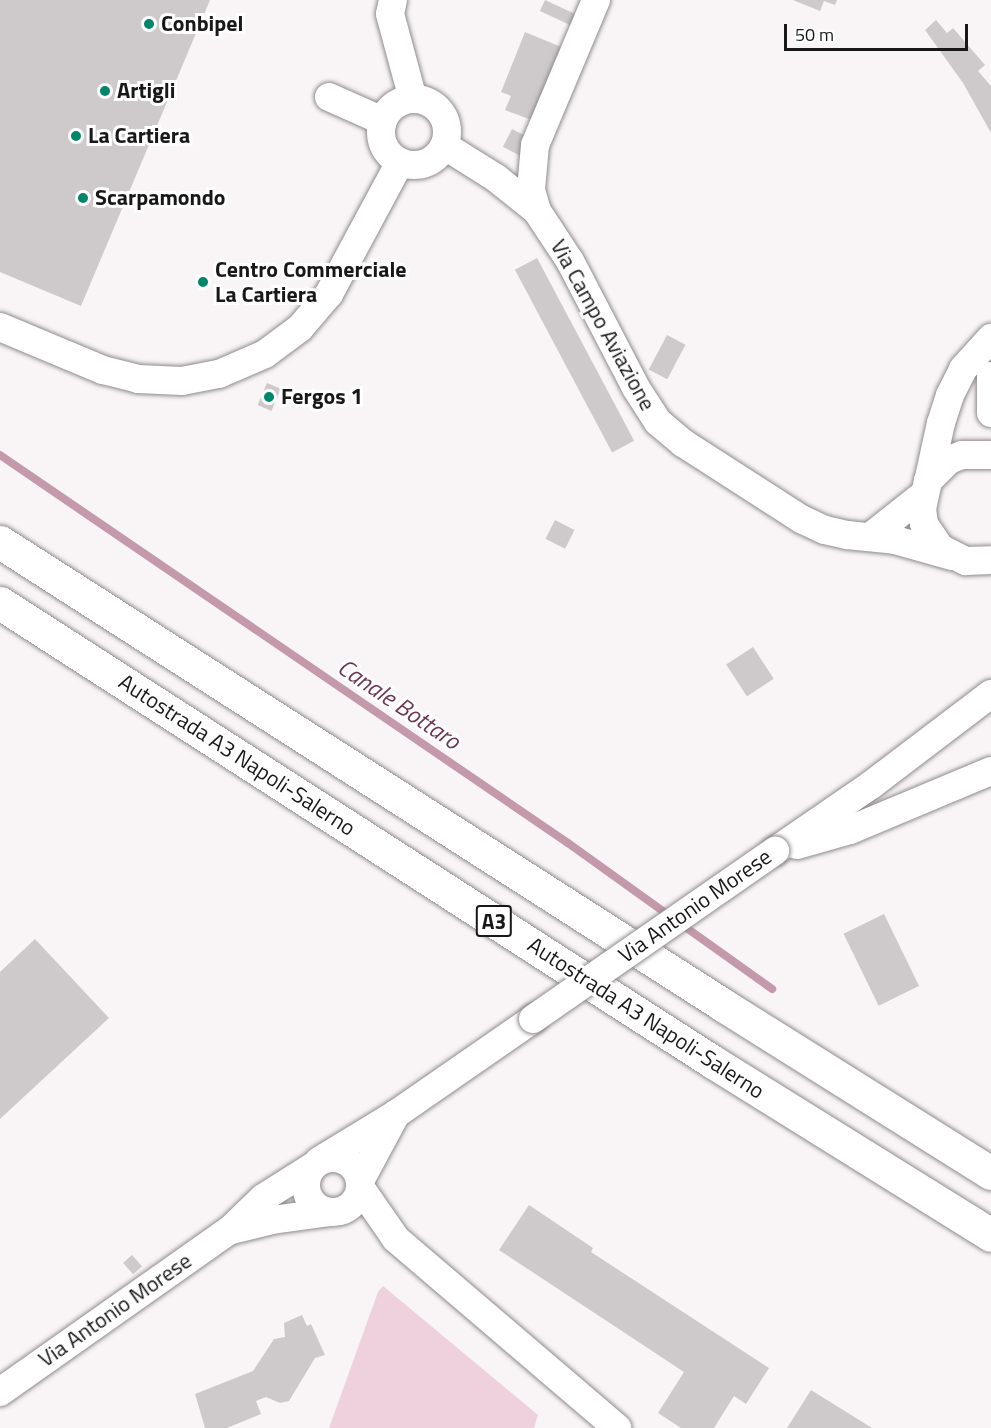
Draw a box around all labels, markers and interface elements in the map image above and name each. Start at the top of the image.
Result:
place label: Conbipel [161,11,243,37]
scale bar [787,12,972,50]
marker: Conbipel [142,17,156,31]
text: 50 m [795,21,834,48]
place label: Artigli [117,78,175,104]
marker: Artigli [98,84,112,98]
place label: La Cartiera [88,123,190,149]
marker: La Cartiera [69,129,83,143]
place label: Scarpamondo [95,185,226,211]
marker: Scarpamondo [76,191,90,205]
street label: Via Campo Aviazione [545,235,661,415]
place label: Centro Commerciale La Cartiera [215,256,407,308]
marker: Centro Commerciale La Cartiera [196,275,210,289]
place label: Fergos 1 [281,384,363,410]
marker: Fergos 1 [262,390,276,404]
water label: Canale Bottaro [332,653,466,755]
street label: Autostrada A3 Napoli-Salerno [114,669,360,841]
street label: Via Antonio Morese [613,843,777,969]
road number: A3 [474,903,514,939]
street label: Autostrada A3 Napoli-Salerno [523,932,769,1104]
street label: Via Antonio Morese [33,1247,197,1373]

